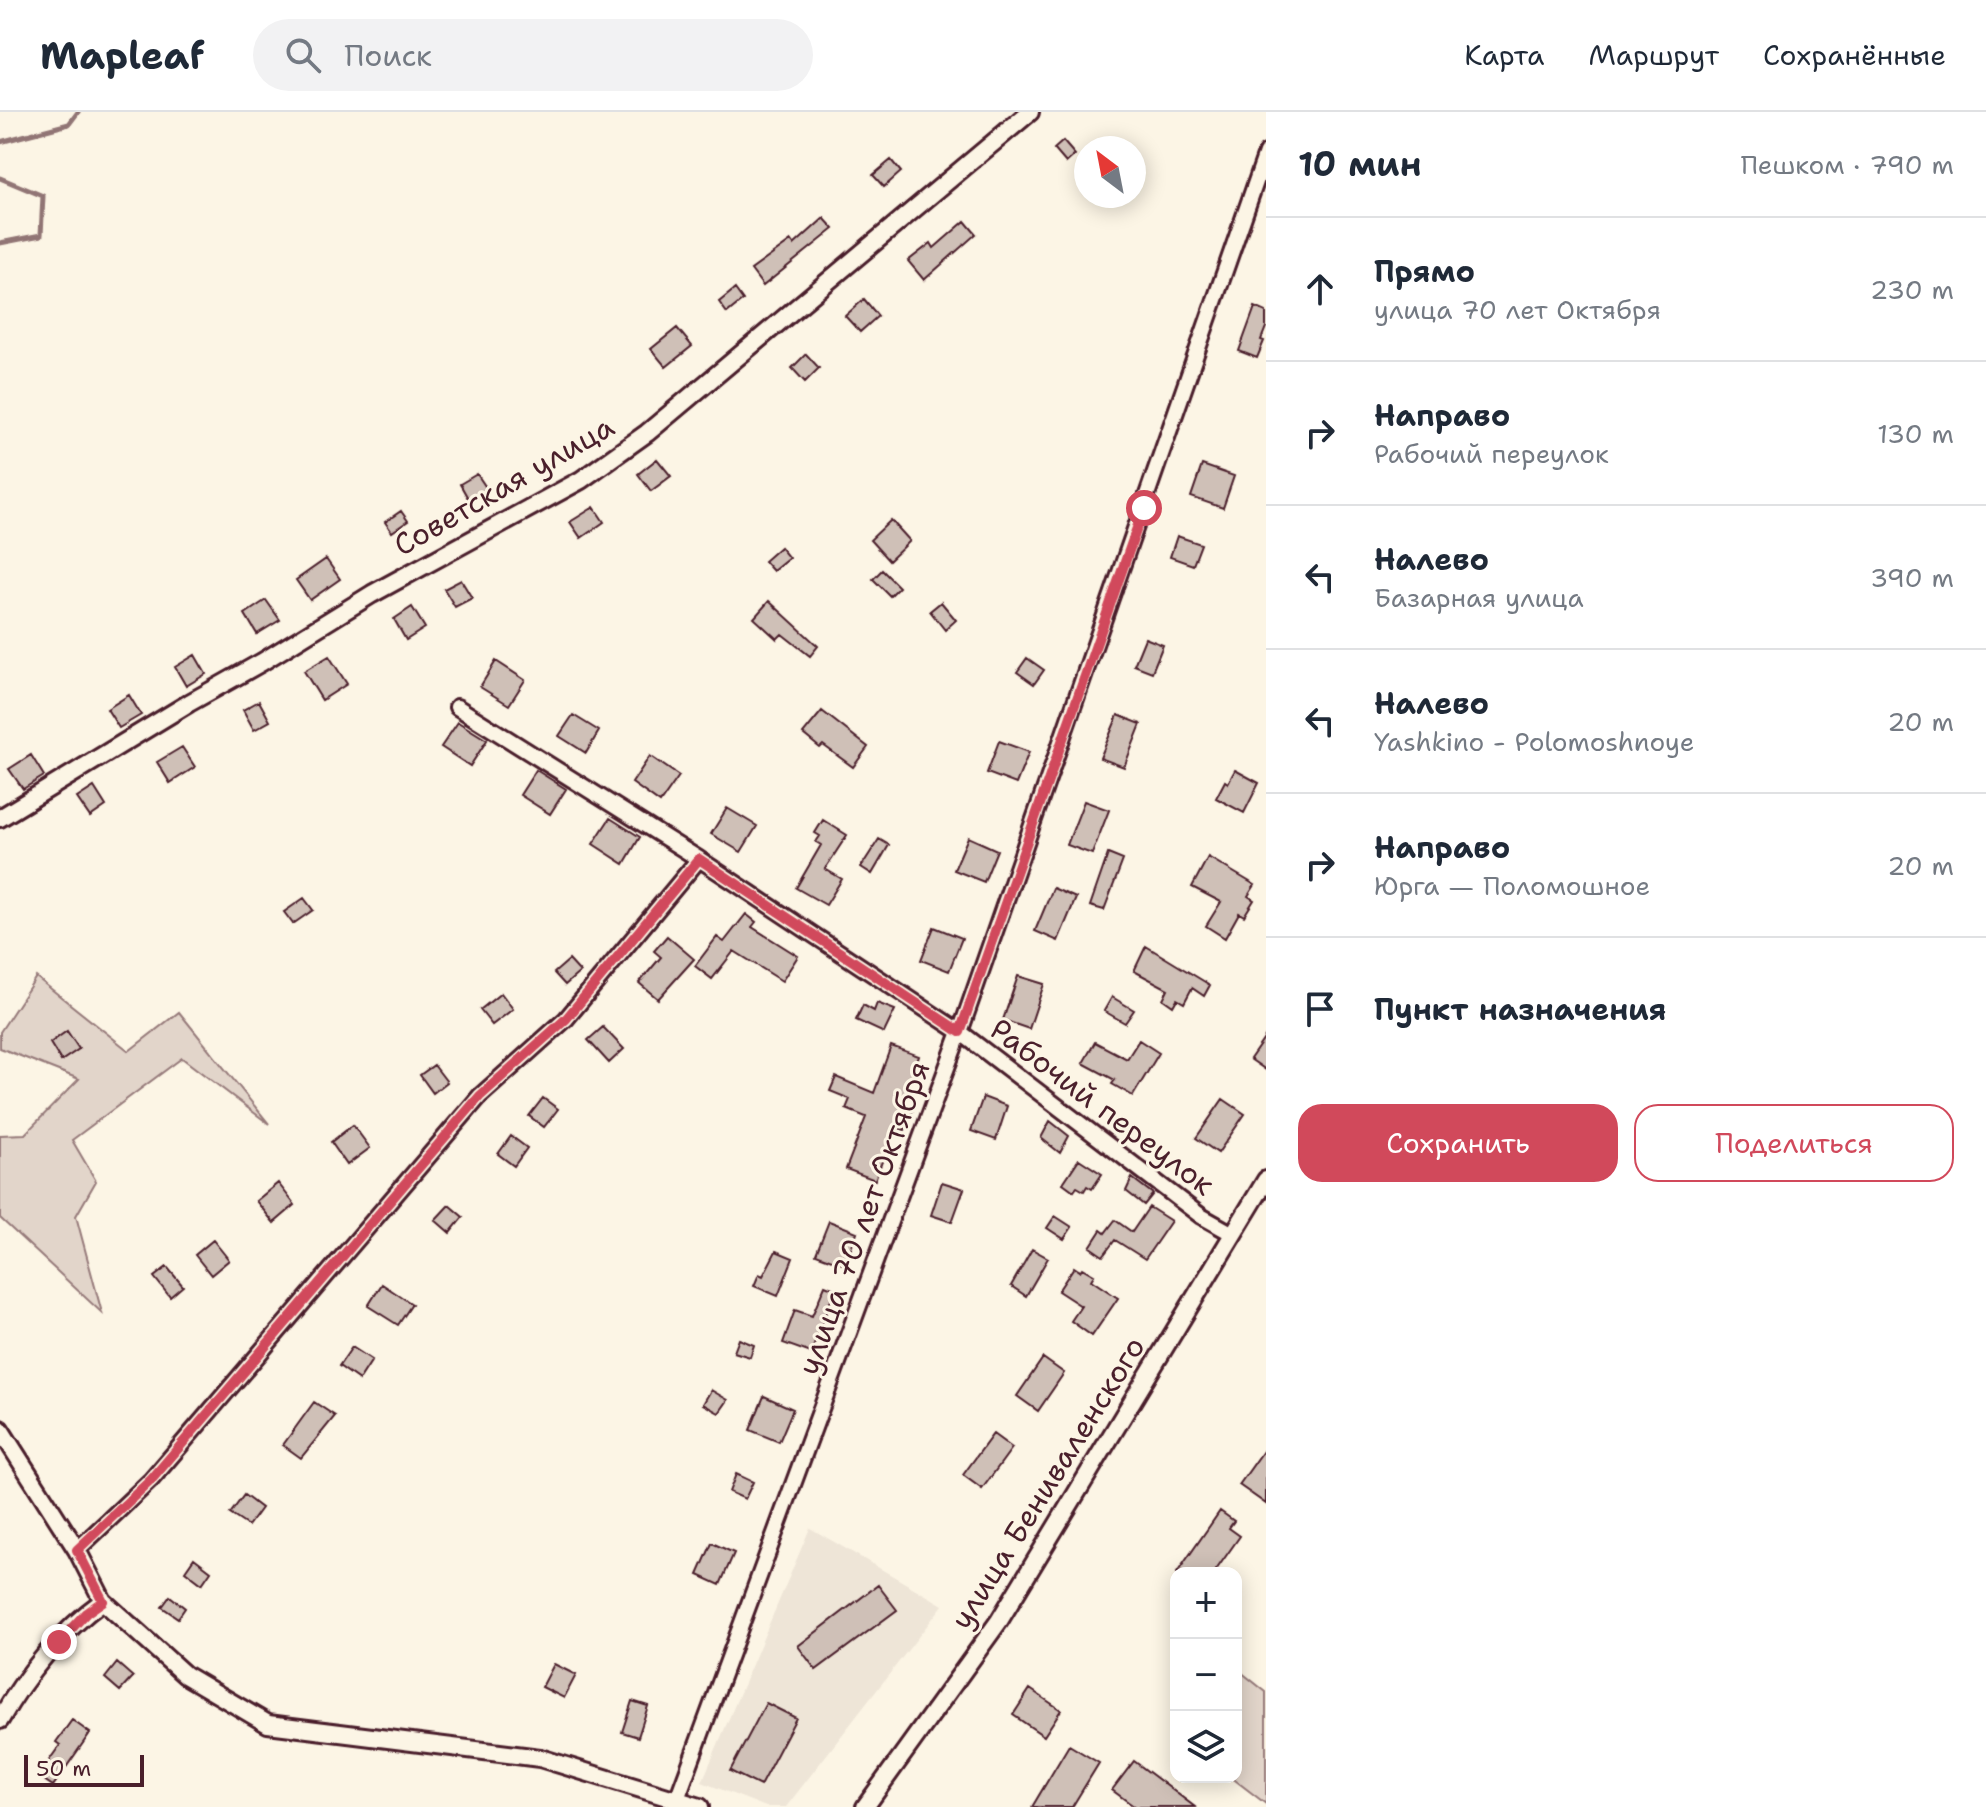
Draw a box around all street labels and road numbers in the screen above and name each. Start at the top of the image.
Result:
street label: Советская улица [386,406,622,565]
street label: Рабочий переулок [982,1009,1223,1205]
street label: улица 70 лет Октября [788,1055,939,1380]
street label: улица Бениваленского [941,1329,1154,1637]

